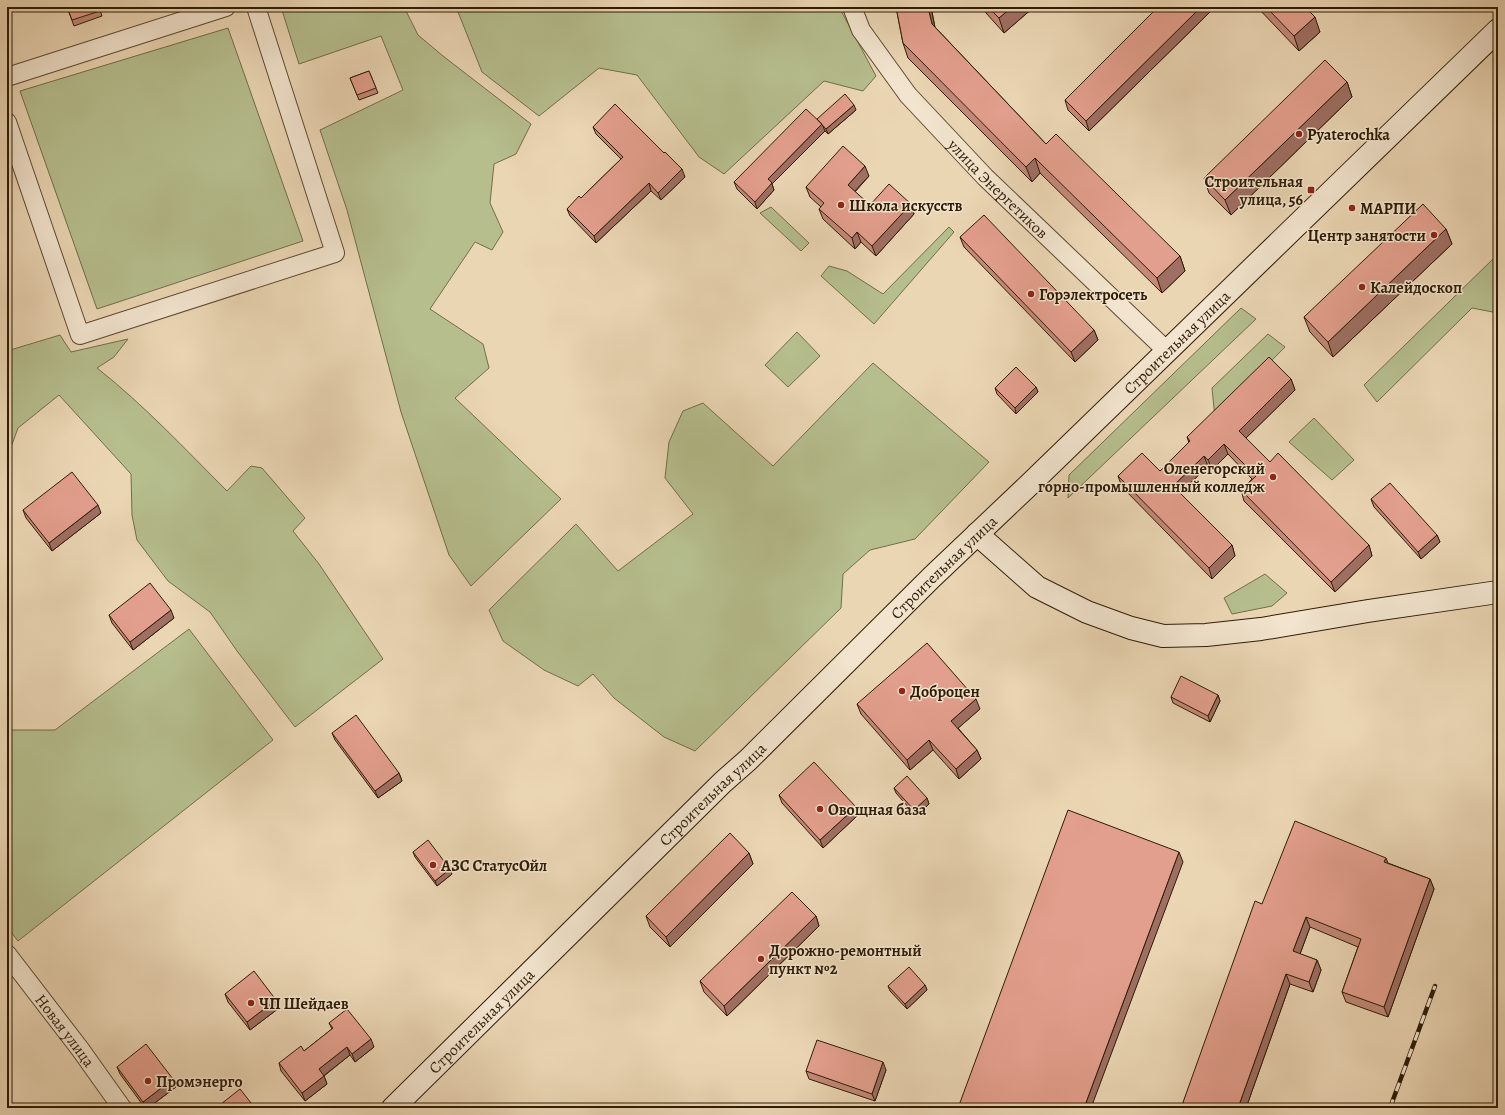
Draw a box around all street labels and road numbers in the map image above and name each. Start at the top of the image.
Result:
street label: улица Энергетиков [942,134,1053,244]
street label: Строительная улица [1119,285,1236,399]
street label: Строительная улица [886,510,1003,624]
street label: Строительная улица [655,737,772,851]
street label: Строительная улица [424,964,540,1079]
street label: Новая улица [30,990,100,1072]

